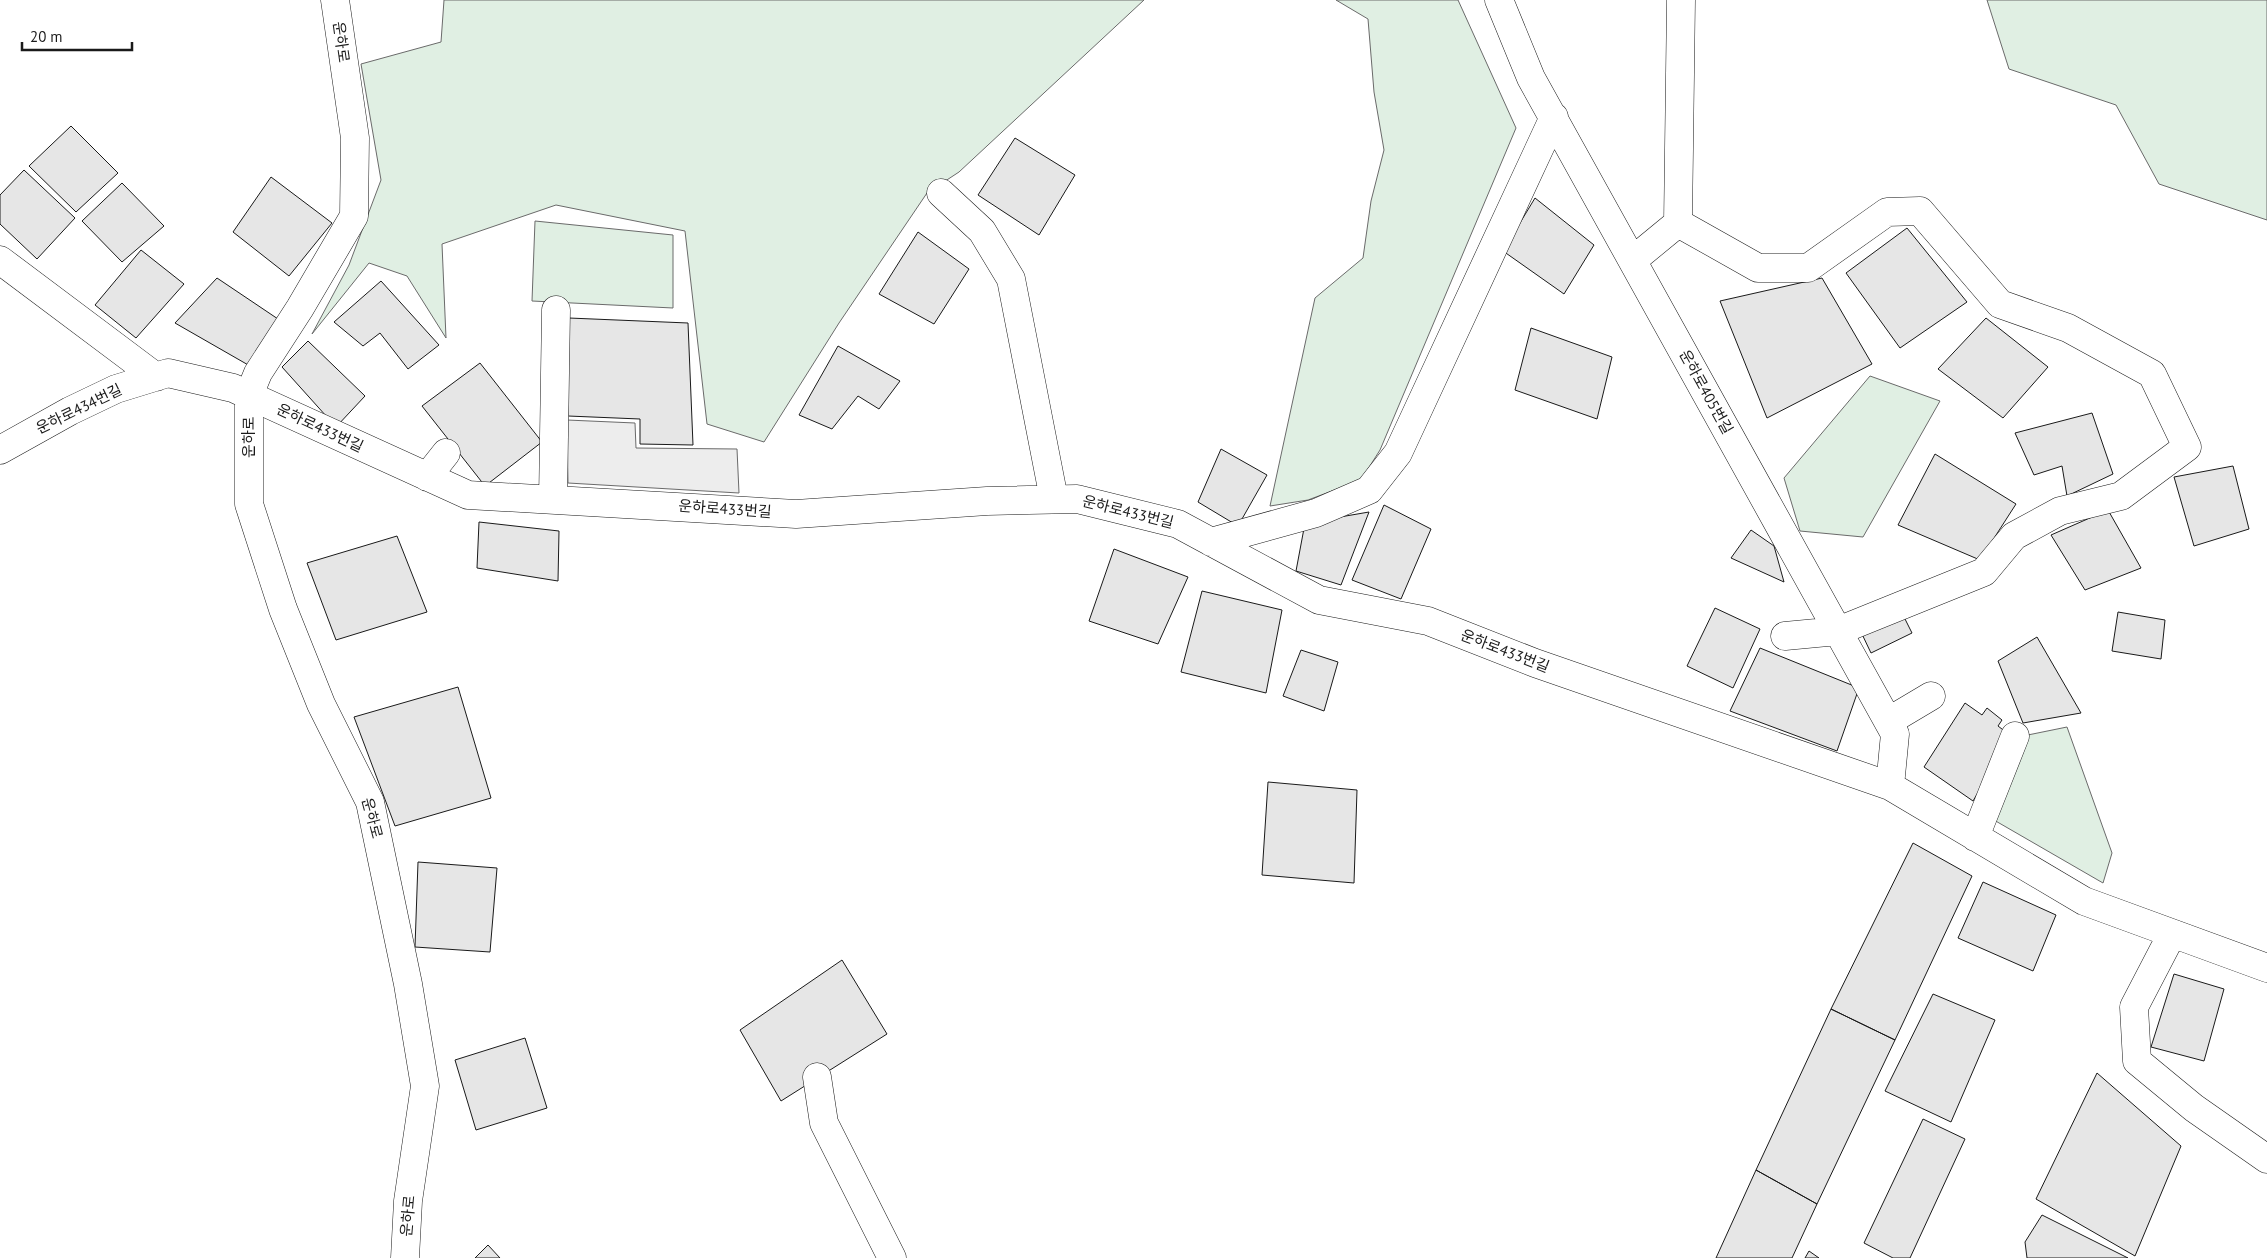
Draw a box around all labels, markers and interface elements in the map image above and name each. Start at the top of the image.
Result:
scale bar [22,20,132,52]
street label: 운하로 [329,20,354,64]
text: 20 m [30,27,63,46]
street label: 운하로405번길 [1675,346,1737,437]
street label: 운하로434번길 [33,380,125,438]
street label: 운하로433번길 [274,399,367,456]
street label: 운하로 [239,416,258,458]
street label: 운하로433번길 [1080,491,1176,532]
street label: 운하로433번길 [678,496,772,521]
street label: 운하로433번길 [1458,625,1552,676]
street label: 운하로 [358,795,387,840]
street label: 운하로 [396,1195,419,1237]

